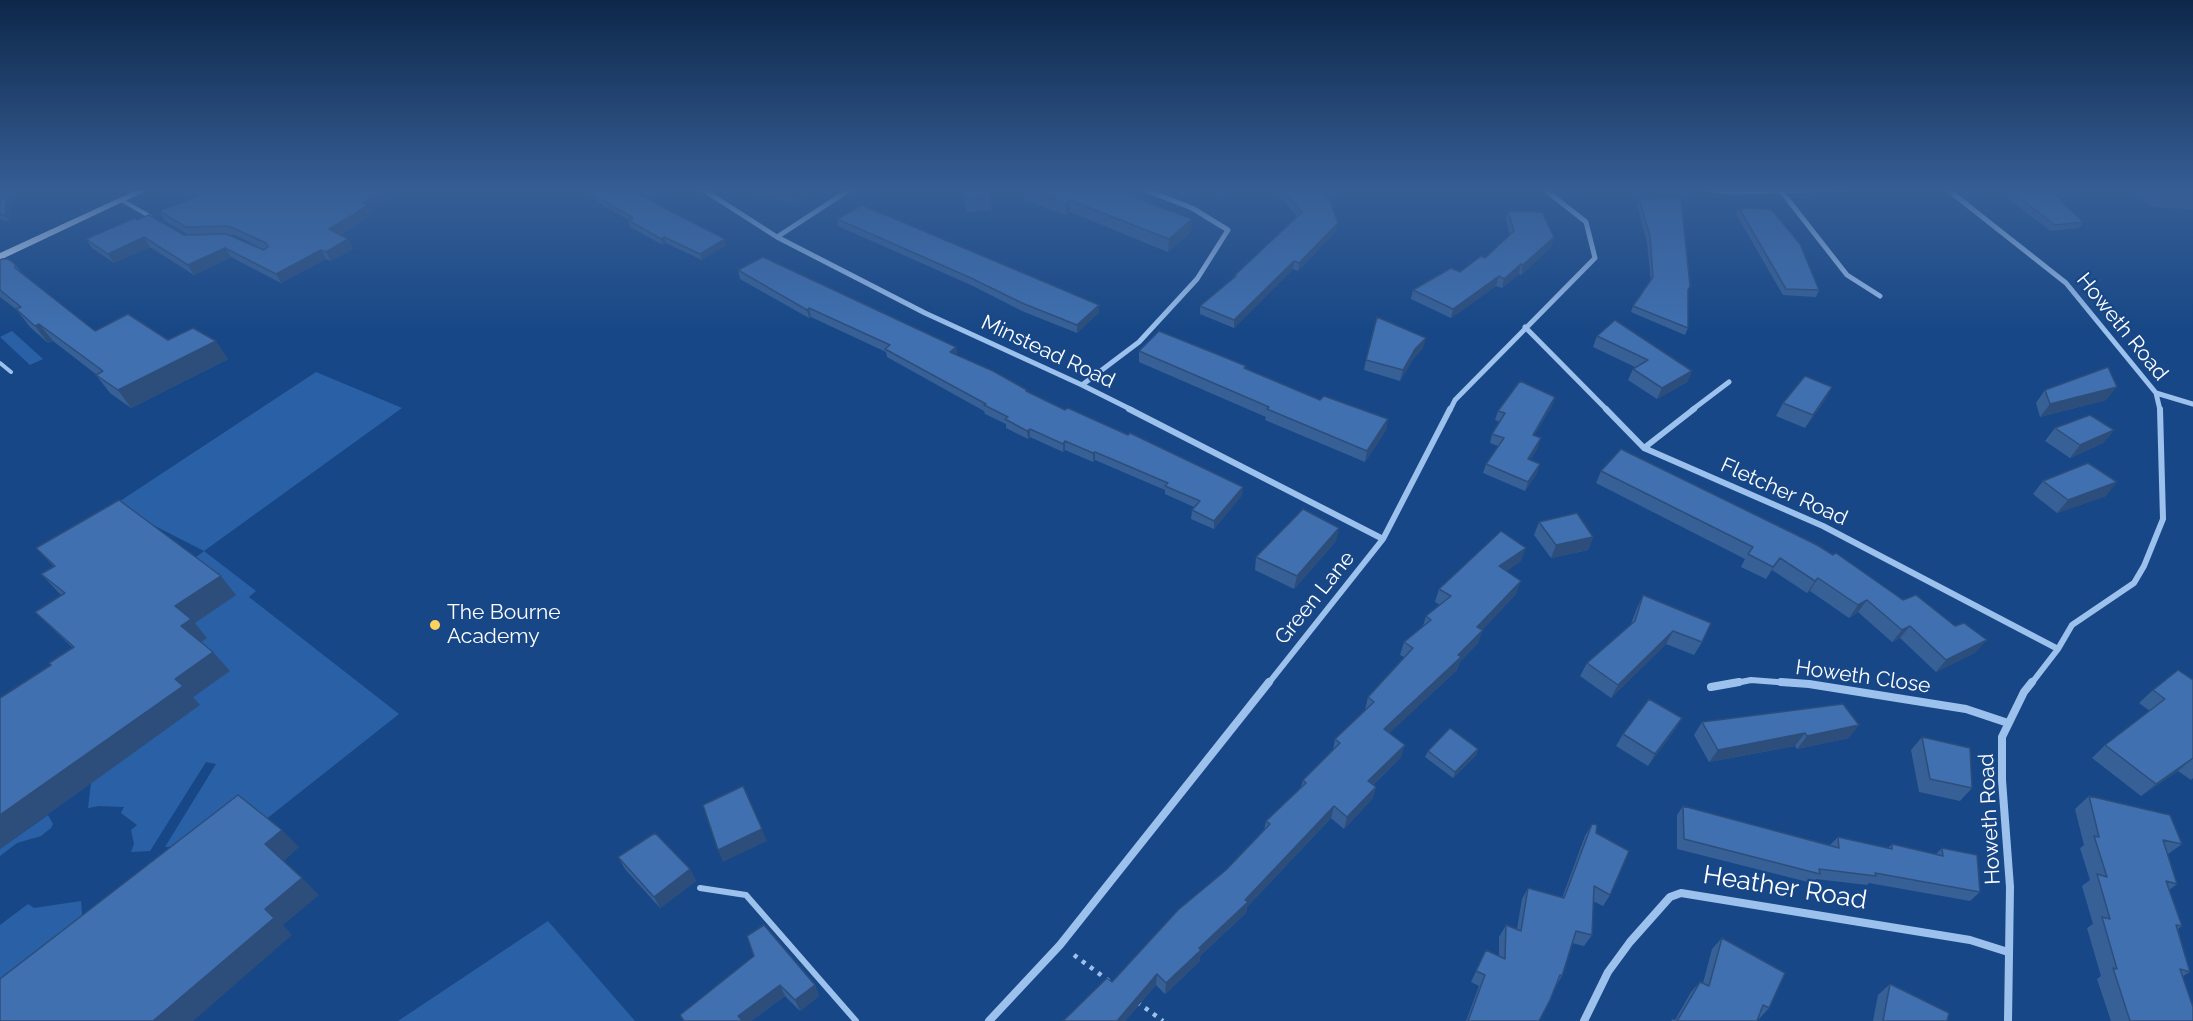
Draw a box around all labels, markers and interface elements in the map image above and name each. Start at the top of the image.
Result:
street label: Howeth Road [2071,268,2173,386]
street label: Minstead Road [977,310,1119,394]
street label: Fletcher Road [1717,453,1851,531]
street label: Green Lane [1270,546,1360,650]
place label: The Bourne Academy [447,600,561,650]
marker: The Bourne Academy [428,618,442,632]
street label: Howeth Close [1794,655,1932,699]
street label: Howeth Road [1974,753,2006,885]
street label: Heather Road [1701,860,1869,916]

